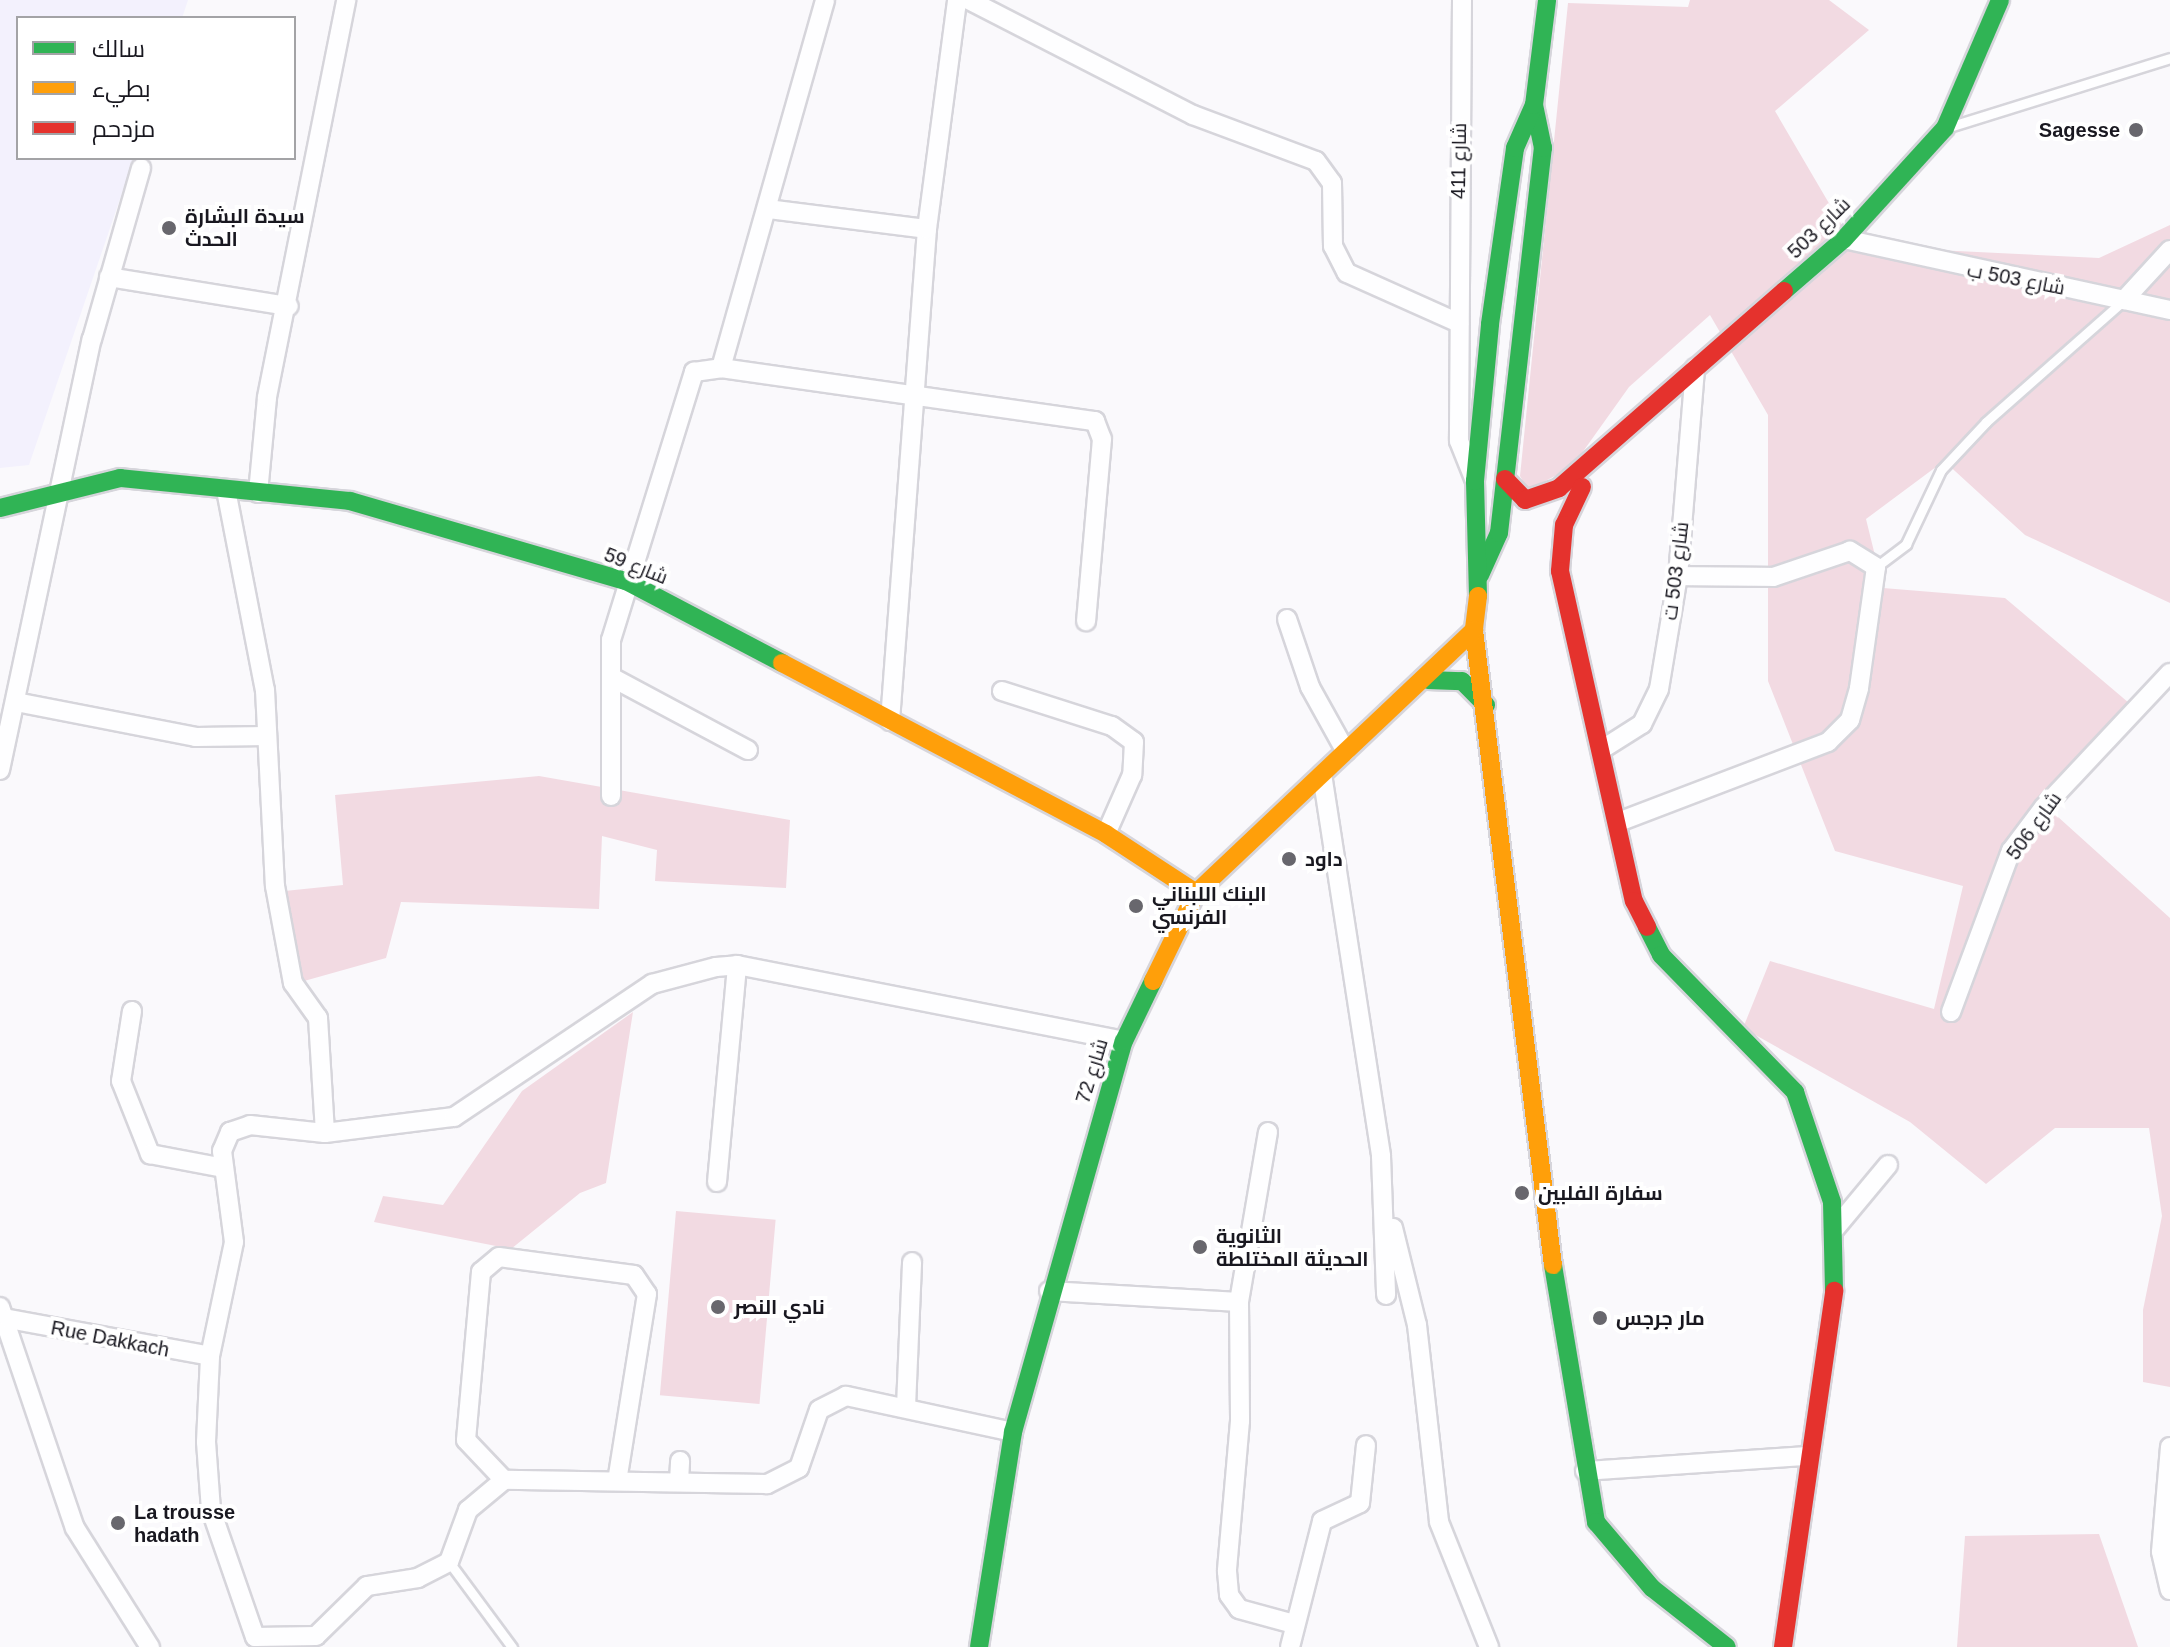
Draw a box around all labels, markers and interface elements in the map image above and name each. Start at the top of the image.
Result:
legend [16,16,296,160]
text: سالك [92,35,145,62]
text: بطيء [92,75,151,102]
text: مزدحم [92,115,155,142]
place label: Sagesse [2039,118,2120,142]
marker: Sagesse [2127,121,2145,139]
street label: شارع 411 [1446,123,1472,199]
street label: شارع 503 [1783,192,1855,264]
place label: سيدة البشارة الحدث [185,204,305,251]
marker: سيدة البشارة الحدث [160,219,178,237]
street label: شارع 503 ب [1965,258,2067,300]
street label: شارع 503 ت [1658,520,1694,622]
street label: شارع 59 [601,542,671,590]
street label: شارع 506 [2001,788,2067,864]
place label: داود [1305,847,1343,871]
marker: داود [1280,850,1298,868]
place label: البنك اللبناني الفرنسي [1152,882,1267,929]
marker: البنك اللبناني الفرنسي [1127,897,1145,915]
street label: شارع 72 [1071,1036,1113,1106]
place label: سفارة الفلبين [1538,1181,1663,1205]
marker: سفارة الفلبين [1513,1184,1531,1202]
place label: الثانوية الحديثة المختلطة [1216,1224,1368,1271]
marker: الثانوية الحديثة المختلطة [1191,1238,1209,1256]
place label: نادي النصر [734,1295,825,1319]
marker: نادي النصر [709,1298,727,1316]
place label: مار جرجس [1616,1306,1705,1330]
marker: مار جرجس [1591,1309,1609,1327]
street label: Rue Dakkach [49,1316,171,1362]
place label: La trousse hadath [134,1500,235,1547]
marker: La trousse hadath [109,1514,127,1532]

